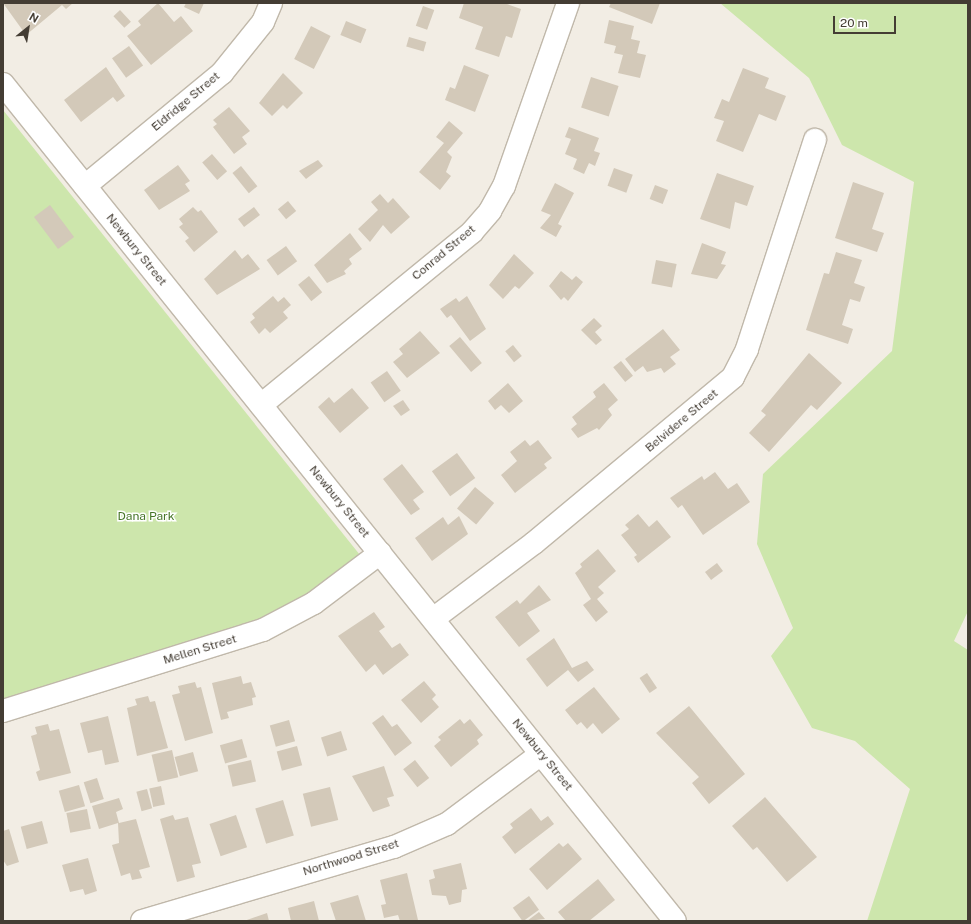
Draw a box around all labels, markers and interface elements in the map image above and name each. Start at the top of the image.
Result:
north arrow [8,8,48,48]
scale bar [835,8,898,34]
text: N [27,10,41,25]
text: 20 m [840,16,868,30]
street label: Eldridge Street [149,69,223,135]
street label: Newbury Street [103,211,169,289]
street label: Conrad Street [409,222,479,284]
street label: Belvidere Street [643,386,721,456]
street label: Newbury Street [306,463,372,541]
park label: Dana Park [117,510,175,524]
street label: Mellen Street [162,632,238,668]
street label: Newbury Street [509,716,575,794]
street label: Northwood Street [301,837,401,879]

